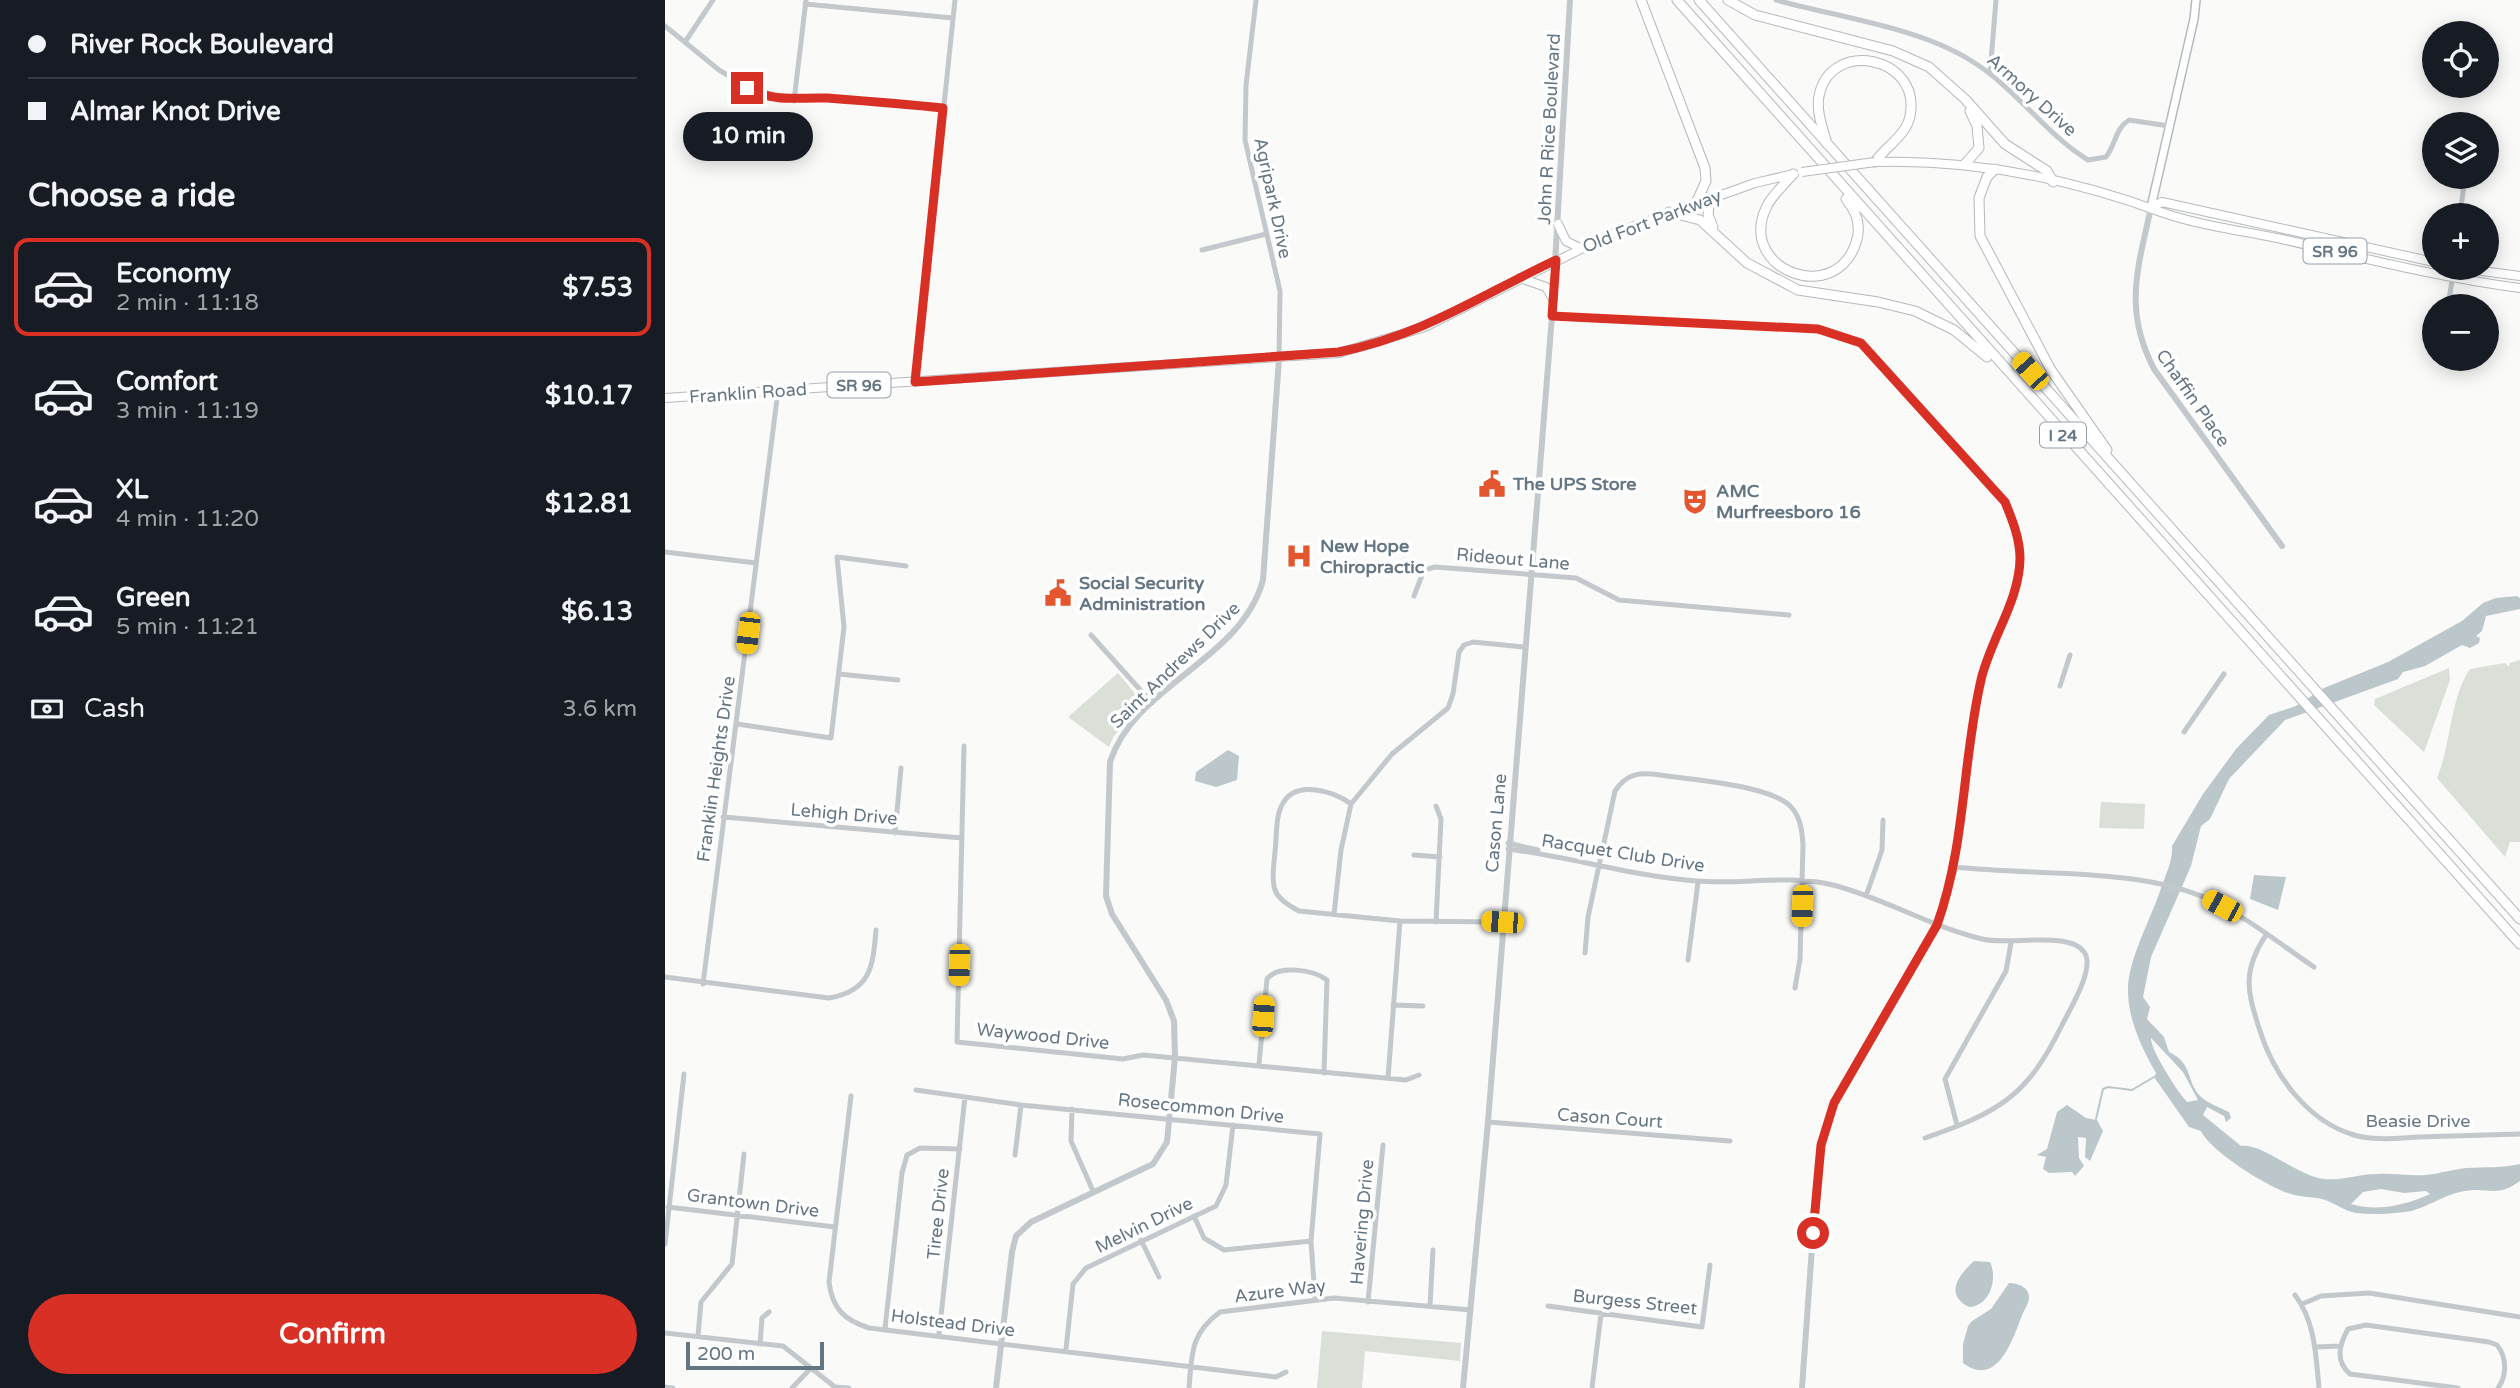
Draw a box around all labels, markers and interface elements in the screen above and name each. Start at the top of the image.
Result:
map controls [2422,21,2499,371]
button: locate [2422,21,2499,98]
text: River Rock Boulevard [70,29,334,60]
street label: John R Rice Boulevard [1533,33,1565,225]
street label: Armory Drive [1983,49,2081,141]
route end [731,72,763,104]
text: Almar Knot Drive [70,96,281,127]
callout: 10 min [682,112,812,162]
button: layers [2422,112,2499,189]
text: 10 min [710,122,786,150]
street label: Agripark Drive [1249,135,1297,261]
text: Choose a ride [28,177,235,215]
street label: Old Fort Parkway [1580,184,1725,258]
button: + [2422,203,2499,280]
road number: SR 96 [2303,238,2367,264]
icon: car [32,256,95,319]
text: Economy [116,258,231,289]
text: $7.53 [563,272,633,303]
text: 2 min · 11:18 [116,289,259,317]
button: − [2422,294,2499,371]
street label: Chaffin Place [2151,345,2235,451]
car [2009,348,2052,394]
icon: car [32,364,95,427]
text: Comfort [116,366,218,397]
road number: SR 96 [827,372,891,398]
street label: Franklin Road [688,378,808,408]
text: $10.17 [545,380,633,411]
text: 3 min · 11:19 [116,397,259,425]
road number: I 24 [2040,422,2086,448]
public building icon: The UPS Store [1477,469,1507,499]
icon: car [32,472,95,535]
place label: The UPS Store [1512,473,1636,495]
text: XL [116,474,148,505]
place label: AMC Murfreesboro 16 [1716,480,1861,523]
theatre icon: AMC Murfreesboro 16 [1680,486,1710,516]
text: $12.81 [545,488,633,519]
text: 4 min · 11:20 [116,505,259,533]
place label: New Hope Chiropractic [1320,535,1425,578]
hospital icon: New Hope Chiropractic [1284,541,1314,571]
street label: Rideout Lane [1455,543,1571,575]
place label: Social Security Administration [1079,572,1206,615]
public building icon: Social Security Administration [1043,578,1073,608]
icon: car [32,580,95,643]
text: Green [116,582,191,613]
text: $6.13 [561,596,633,627]
street label: Saint Andrews Drive [1105,597,1245,733]
car [736,611,761,655]
text: 5 min · 11:21 [116,613,259,641]
street label: Franklin Heights Drive [692,675,740,863]
icon: cash [28,690,66,728]
text: Cash [84,693,145,724]
text: 3.6 km [563,695,637,723]
street label: Cason Lane [1481,772,1511,874]
street label: Lehigh Drive [790,798,898,830]
street label: Racquet Club Drive [1540,829,1706,877]
car [1791,885,1814,927]
car [2199,887,2246,925]
car [1481,910,1524,934]
car [948,944,971,986]
car [1252,994,1275,1038]
street label: Waywood Drive [975,1018,1111,1054]
street label: Rosecommon Drive [1117,1088,1285,1128]
street label: Cason Court [1556,1103,1664,1133]
street label: Beasie Drive [2365,1110,2471,1132]
street label: Havering Drive [1346,1158,1378,1286]
street label: Tiree Drive [922,1167,954,1261]
street label: Grantown Drive [686,1184,820,1222]
street label: Melvin Drive [1092,1192,1196,1258]
route start [1797,1217,1829,1249]
street label: Azure Way [1233,1274,1327,1308]
street label: Burgess Street [1572,1285,1698,1319]
button: Confirm [28,1294,637,1374]
street label: Holstead Drive [890,1304,1016,1342]
scale bar [686,1339,824,1371]
text: 200 m [697,1343,755,1365]

